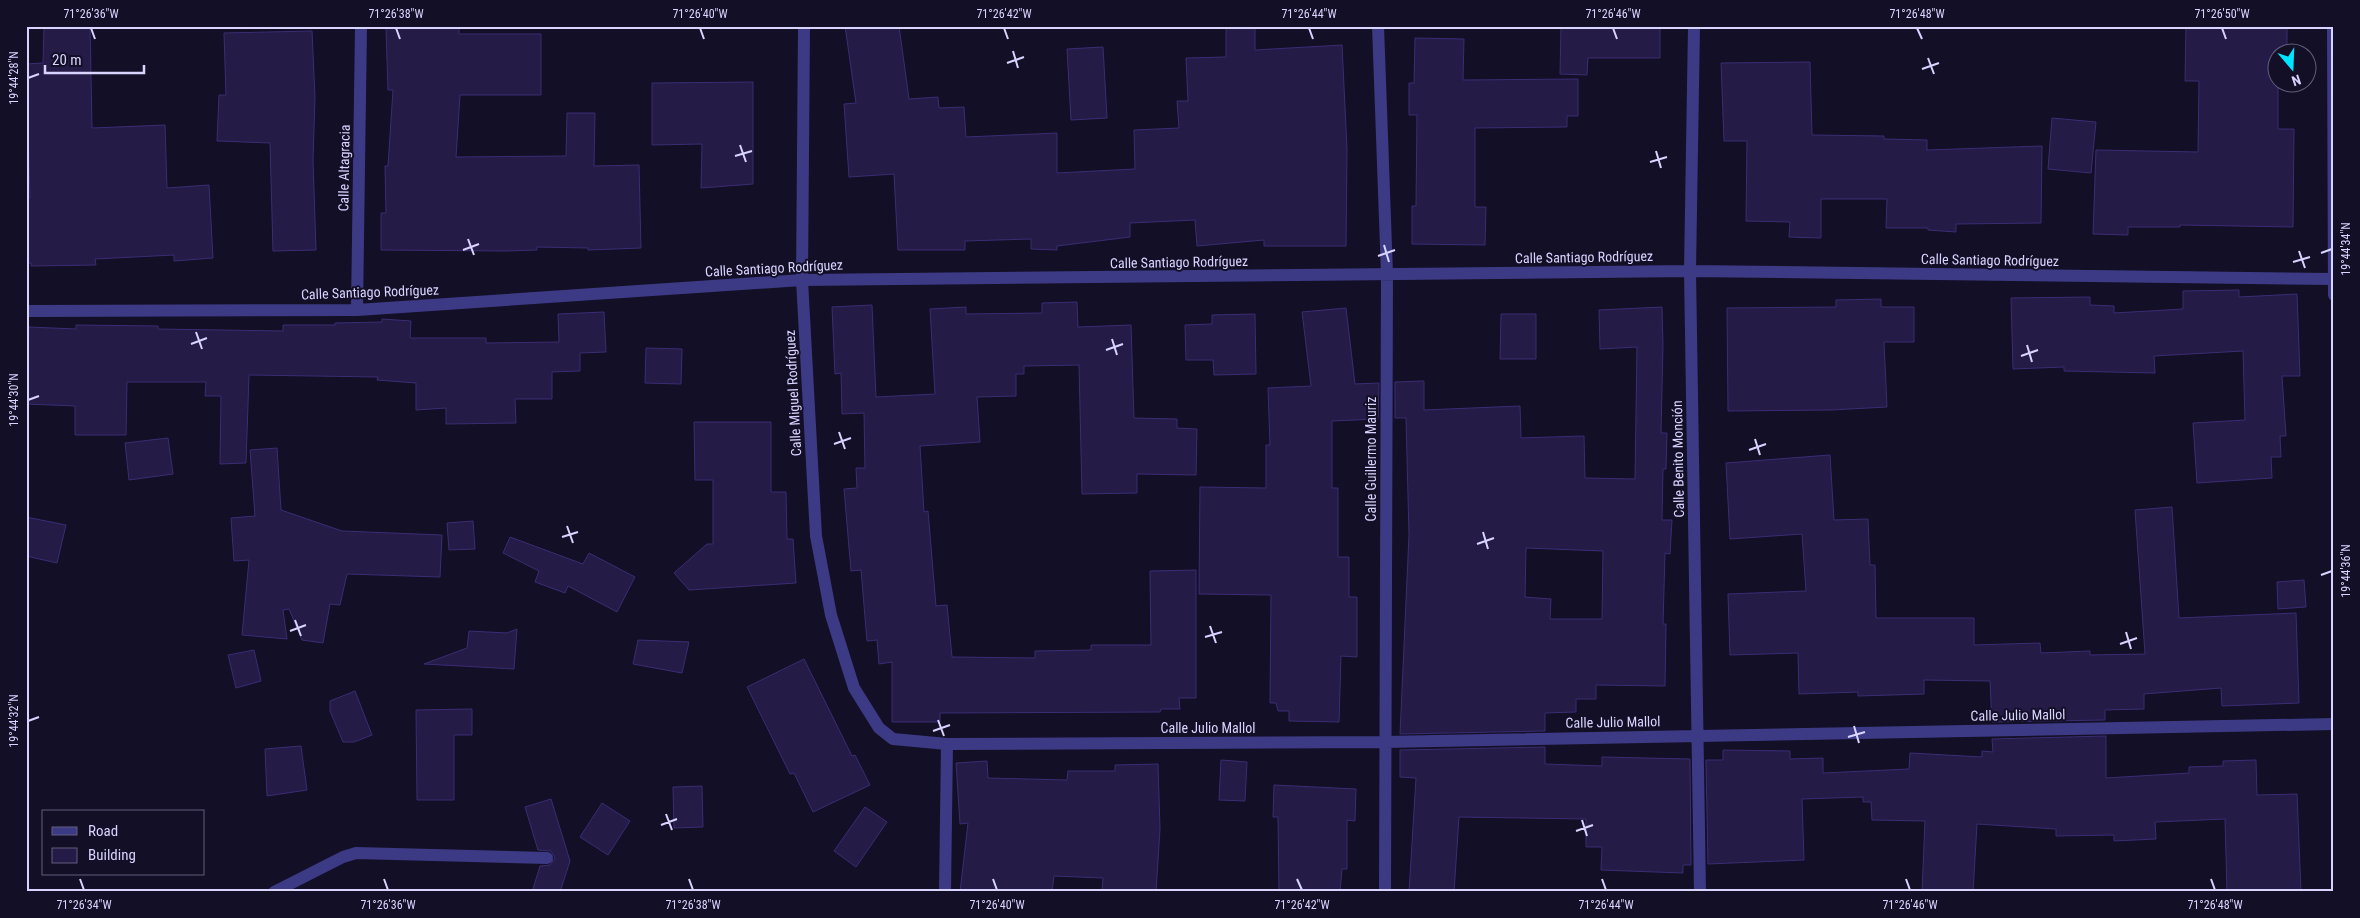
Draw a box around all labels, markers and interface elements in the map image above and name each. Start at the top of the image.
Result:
text: 71°26'36"W [63,7,119,21]
text: 71°26'38"W [368,7,424,21]
text: 71°26'40"W [672,7,728,21]
text: 71°26'42"W [976,7,1032,21]
text: 71°26'44"W [1281,7,1337,21]
text: 71°26'46"W [1585,7,1641,21]
text: 71°26'48"W [1889,7,1945,21]
text: 71°26'50"W [2194,7,2250,21]
scale bar [45,42,144,74]
north arrow [2268,42,2318,92]
text: 19°44'28"N [7,51,21,105]
text: 20 m [52,51,82,69]
text: N [2290,71,2303,89]
street label: Calle Altagracia [335,124,353,212]
text: 19°44'34"N [2339,222,2353,276]
street label: Calle Santiago Rodríguez [1515,248,1653,266]
street label: Calle Santiago Rodríguez [1921,251,2059,269]
street label: Calle Santiago Rodríguez [1110,253,1248,271]
street label: Calle Santiago Rodríguez [705,256,843,280]
street label: Calle Santiago Rodríguez [301,282,439,302]
street label: Calle Miguel Rodríguez [782,329,804,457]
text: 19°44'30"N [7,373,21,427]
street label: Calle Guillermo Mauriz [1363,397,1379,521]
street label: Calle Benito Monción [1669,400,1687,518]
text: 19°44'36"N [2339,544,2353,598]
text: 19°44'32"N [7,694,21,748]
street label: Calle Julio Mallol [1970,706,2066,724]
street label: Calle Julio Mallol [1565,713,1661,731]
street label: Calle Julio Mallol [1161,720,1256,736]
legend [42,810,205,876]
text: Road [88,822,118,840]
text: Building [88,846,136,864]
text: 71°26'34"W [56,898,112,912]
text: 71°26'36"W [360,898,416,912]
text: 71°26'38"W [665,898,721,912]
text: 71°26'40"W [969,898,1025,912]
text: 71°26'42"W [1274,898,1330,912]
text: 71°26'44"W [1578,898,1634,912]
text: 71°26'46"W [1882,898,1938,912]
text: 71°26'48"W [2187,898,2243,912]

